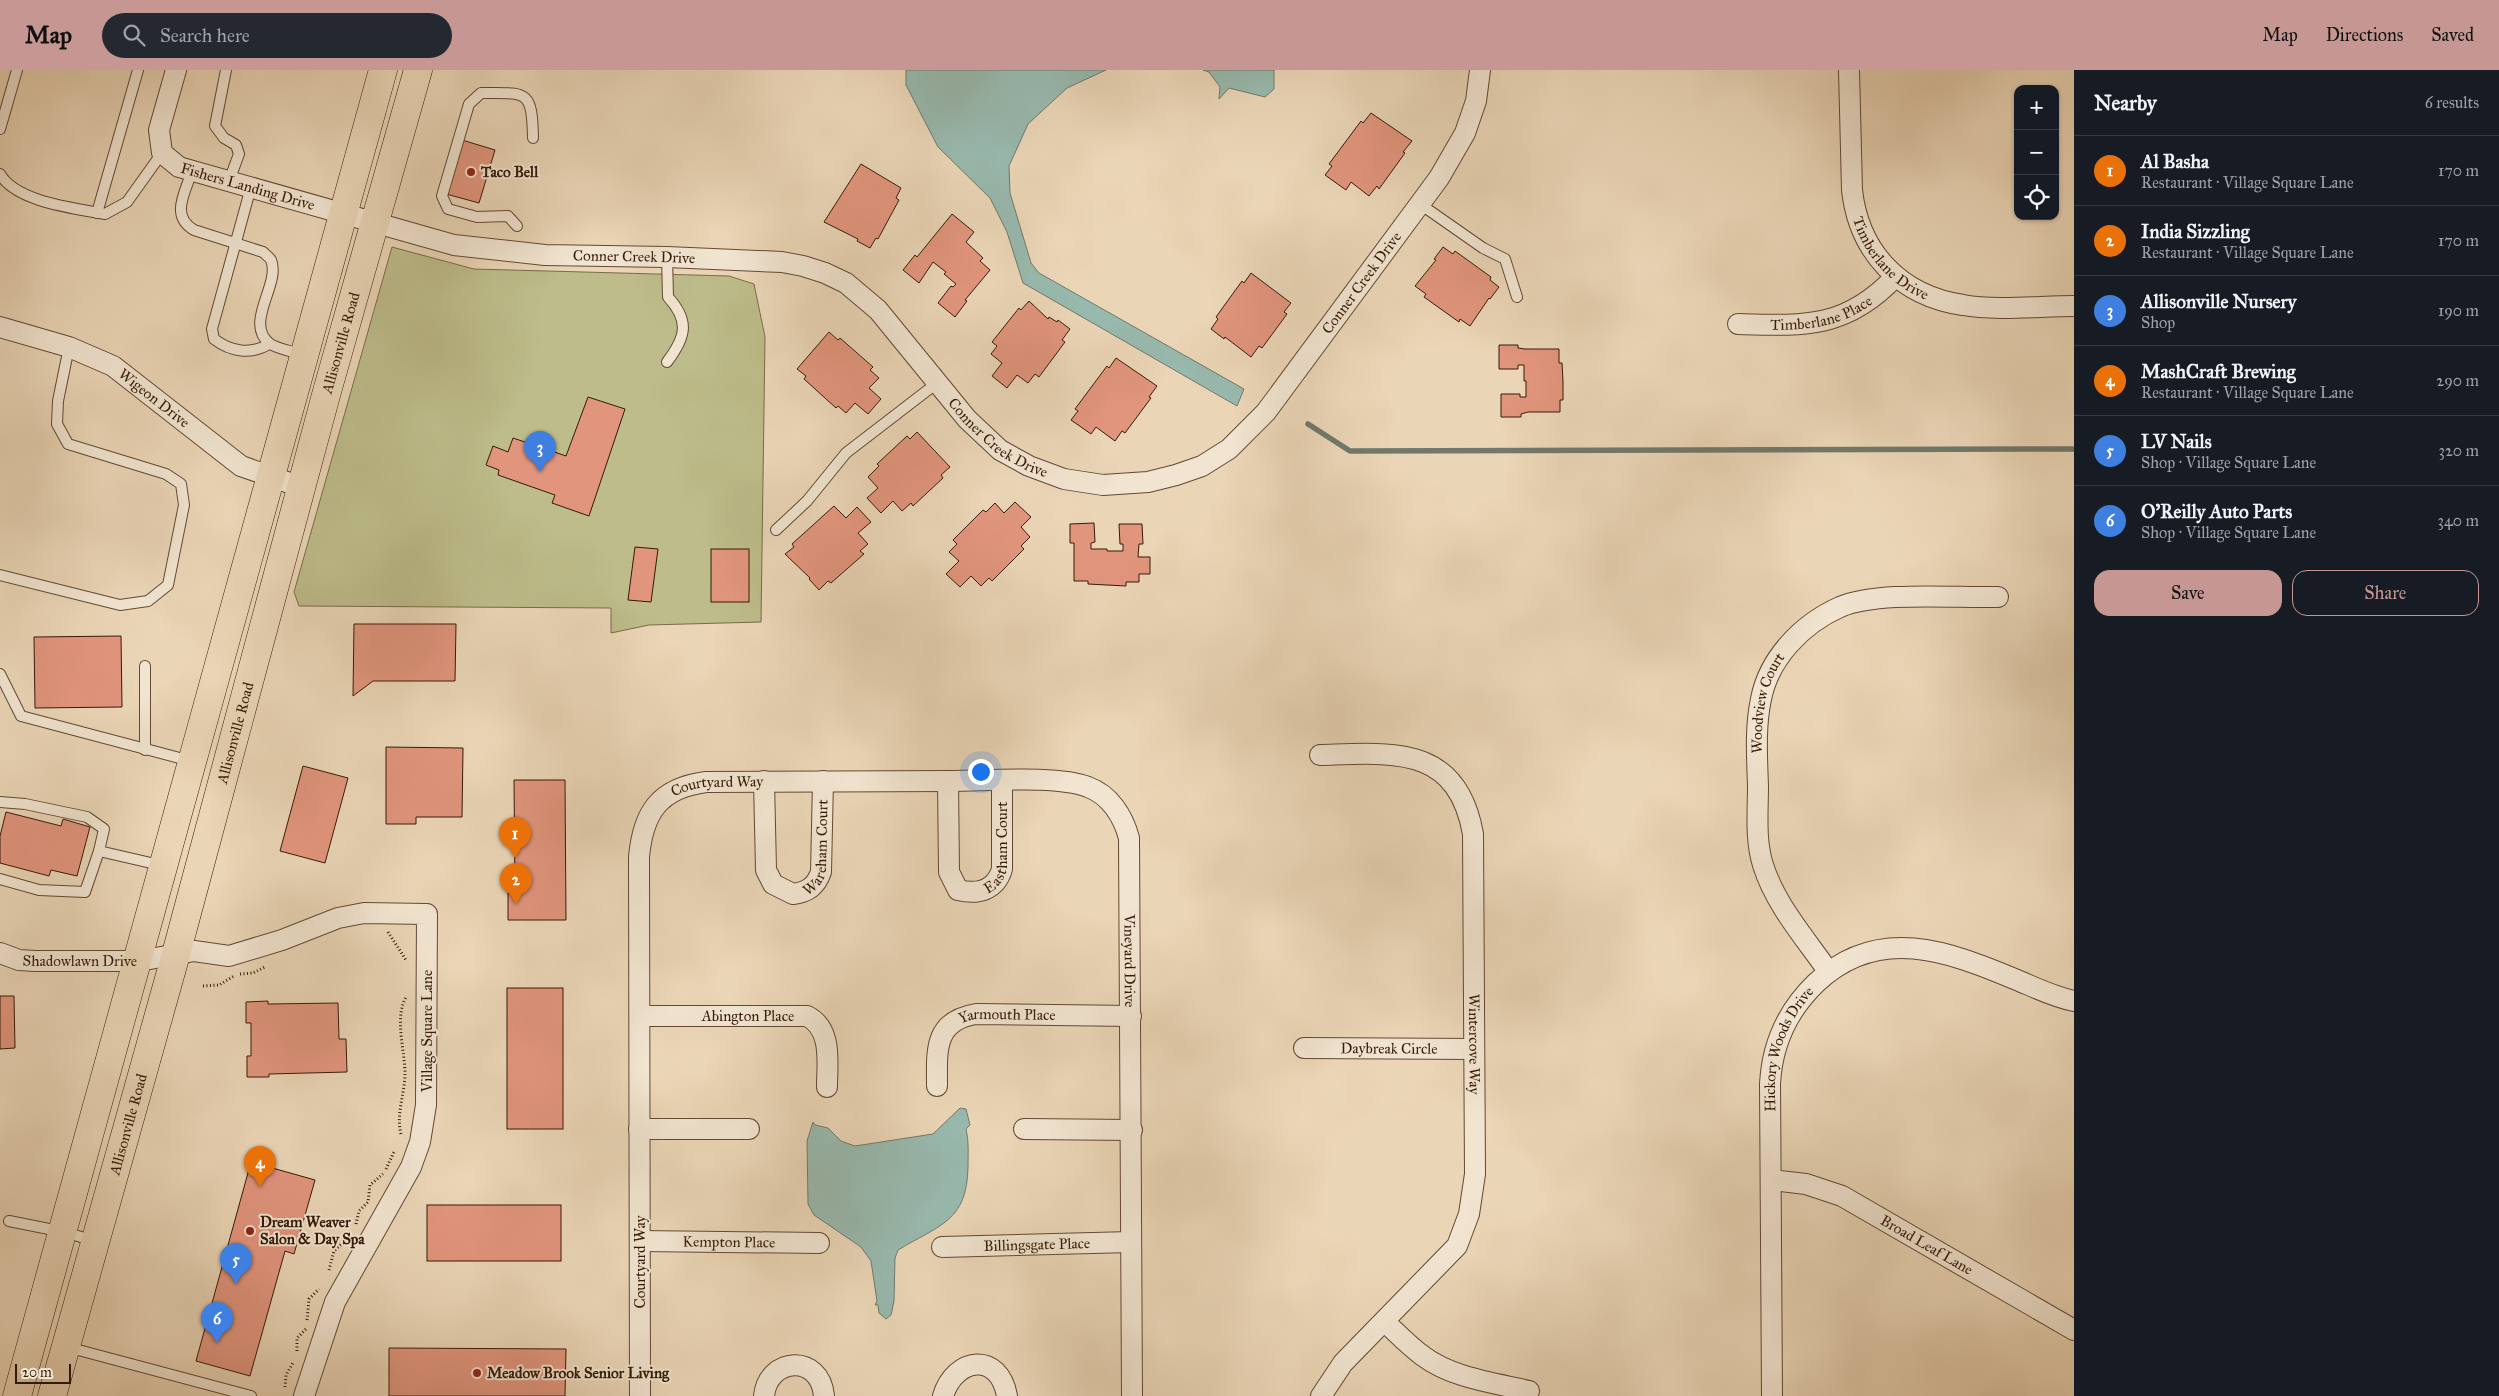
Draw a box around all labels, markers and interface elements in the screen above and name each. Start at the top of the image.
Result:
search box [102,13,452,58]
text: Map [25,20,72,50]
icon: search [120,21,148,49]
text: Search here [160,24,250,47]
text: Map [2262,24,2298,46]
text: Directions [2326,24,2403,46]
text: Saved [2431,24,2474,46]
map controls [2014,85,2059,220]
button: + [2014,85,2059,130]
text: Nearby [2094,90,2157,116]
text: 6 results [2425,93,2479,112]
button: − [2014,130,2059,175]
text: Al Basha [2141,150,2209,173]
street label: Fishers Landing Drive [179,159,317,214]
text: 1 [2107,161,2113,180]
text: 170 m [2438,161,2479,180]
place label: Taco Bell [480,163,539,181]
marker: Taco Bell [465,166,477,178]
text: Restaurant · Village Square Lane [2141,173,2354,192]
button: locate [2014,175,2059,220]
street label: Timberlane Drive [1849,214,1931,304]
text: India Sizzling [2141,220,2250,243]
street label: Conner Creek Drive [1318,228,1405,337]
text: 2 [2106,231,2114,250]
text: 170 m [2438,231,2479,250]
text: Restaurant · Village Square Lane [2141,243,2354,262]
street label: Conner Creek Drive [573,246,696,267]
street label: Allisonville Road [318,290,364,397]
text: Allisonville Nursery [2141,290,2297,313]
street label: Timberlane Place [1770,292,1876,334]
text: 3 [2107,301,2113,320]
text: 190 m [2438,301,2479,320]
text: Shop [2141,313,2175,332]
text: MashCraft Brewing [2141,360,2296,383]
street label: Wigeon Drive [115,365,193,432]
text: 4 [2106,371,2114,390]
text: 290 m [2436,371,2479,390]
text: Restaurant · Village Square Lane [2141,383,2354,402]
street label: Conner Creek Drive [944,394,1050,481]
text: LV Nails [2141,430,2212,453]
pin: 3 [524,431,556,472]
text: 5 [2106,441,2114,460]
text: 320 m [2439,441,2479,460]
text: Shop · Village Square Lane [2141,453,2316,472]
text: O'Reilly Auto Parts [2141,500,2292,523]
text: 6 [2106,511,2114,530]
text: 340 m [2437,511,2479,530]
text: Shop · Village Square Lane [2141,523,2316,542]
button: Save [2094,570,2282,616]
button: Share [2292,570,2479,616]
street label: Woodview Court [1748,649,1789,753]
street label: Allisonville Road [213,680,258,787]
your location [968,759,994,785]
street label: Courtyard Way [668,773,764,800]
street label: Wareham Court [799,799,832,899]
street label: Eastham Court [980,801,1011,897]
pin: 1 [499,817,531,858]
pin: 2 [500,863,532,904]
street label: Vineyard Drive [1120,913,1139,1008]
street label: Shadowlawn Drive [22,951,137,970]
street label: Village Square Lane [418,970,437,1093]
street label: Hickory Woods Drive [1761,983,1817,1112]
street label: Wintercove Way [1465,994,1484,1095]
street label: Yarmouth Place [956,1005,1056,1027]
street label: Abington Place [701,1007,794,1025]
street label: Daybreak Circle [1340,1039,1438,1058]
street label: Allisonville Road [105,1071,151,1178]
pin: 4 [244,1146,276,1187]
street label: Broad Leaf Lane [1877,1211,1976,1279]
place label: Dream Weaver Salon & Day Spa [260,1213,365,1249]
street label: Courtyard Way [631,1214,649,1309]
marker: Dream Weaver Salon & Day Spa [244,1225,256,1237]
street label: Kempton Place [682,1232,775,1252]
street label: Billingsgate Place [983,1234,1090,1255]
pin: 5 [220,1243,252,1284]
pin: 6 [201,1302,233,1343]
scale bar [15,1361,71,1384]
text: 20 m [22,1364,52,1381]
place label: Meadow Brook Senior Living [487,1364,670,1383]
marker: Meadow Brook Senior Living [471,1367,483,1379]

